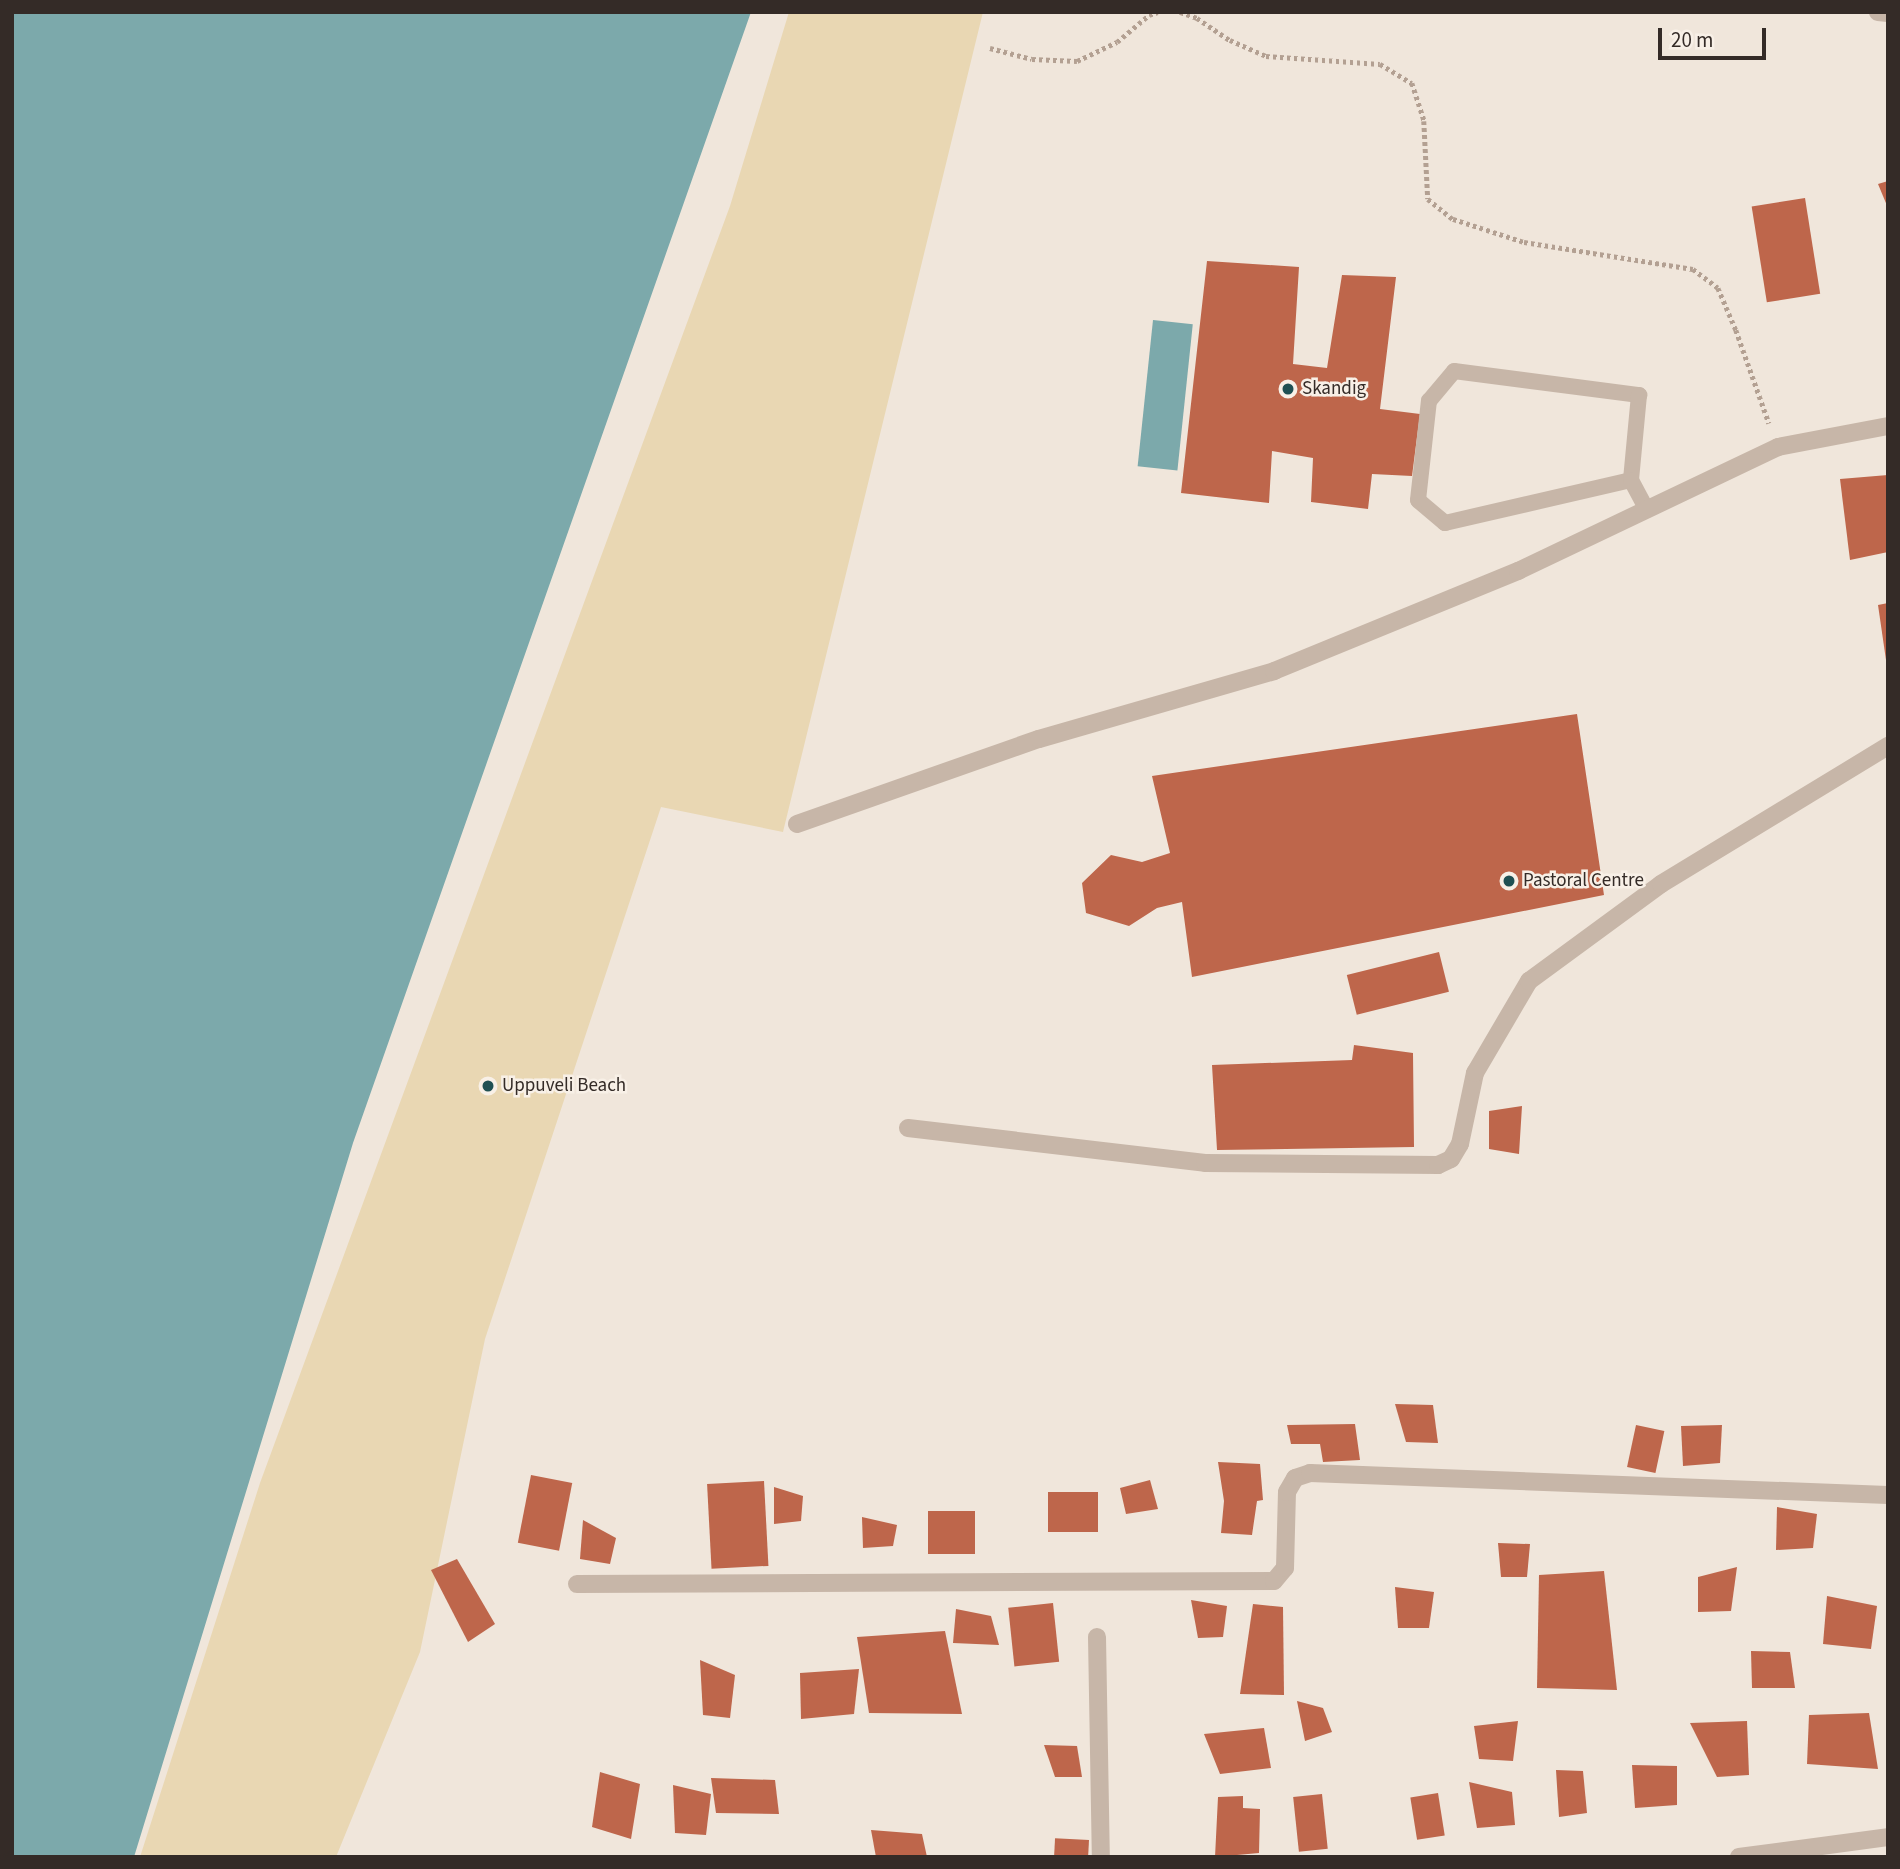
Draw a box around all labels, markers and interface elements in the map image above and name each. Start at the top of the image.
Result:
scale bar [1662,14,1770,58]
text: 20 m [1671,25,1713,55]
place label: Skandig [1302,378,1366,400]
marker: Skandig [1280,381,1296,397]
place label: Pastoral Centre [1523,870,1644,892]
marker: Pastoral Centre [1501,873,1517,889]
place label: Uppuveli Beach [502,1075,626,1097]
marker: Uppuveli Beach [480,1078,496,1094]

